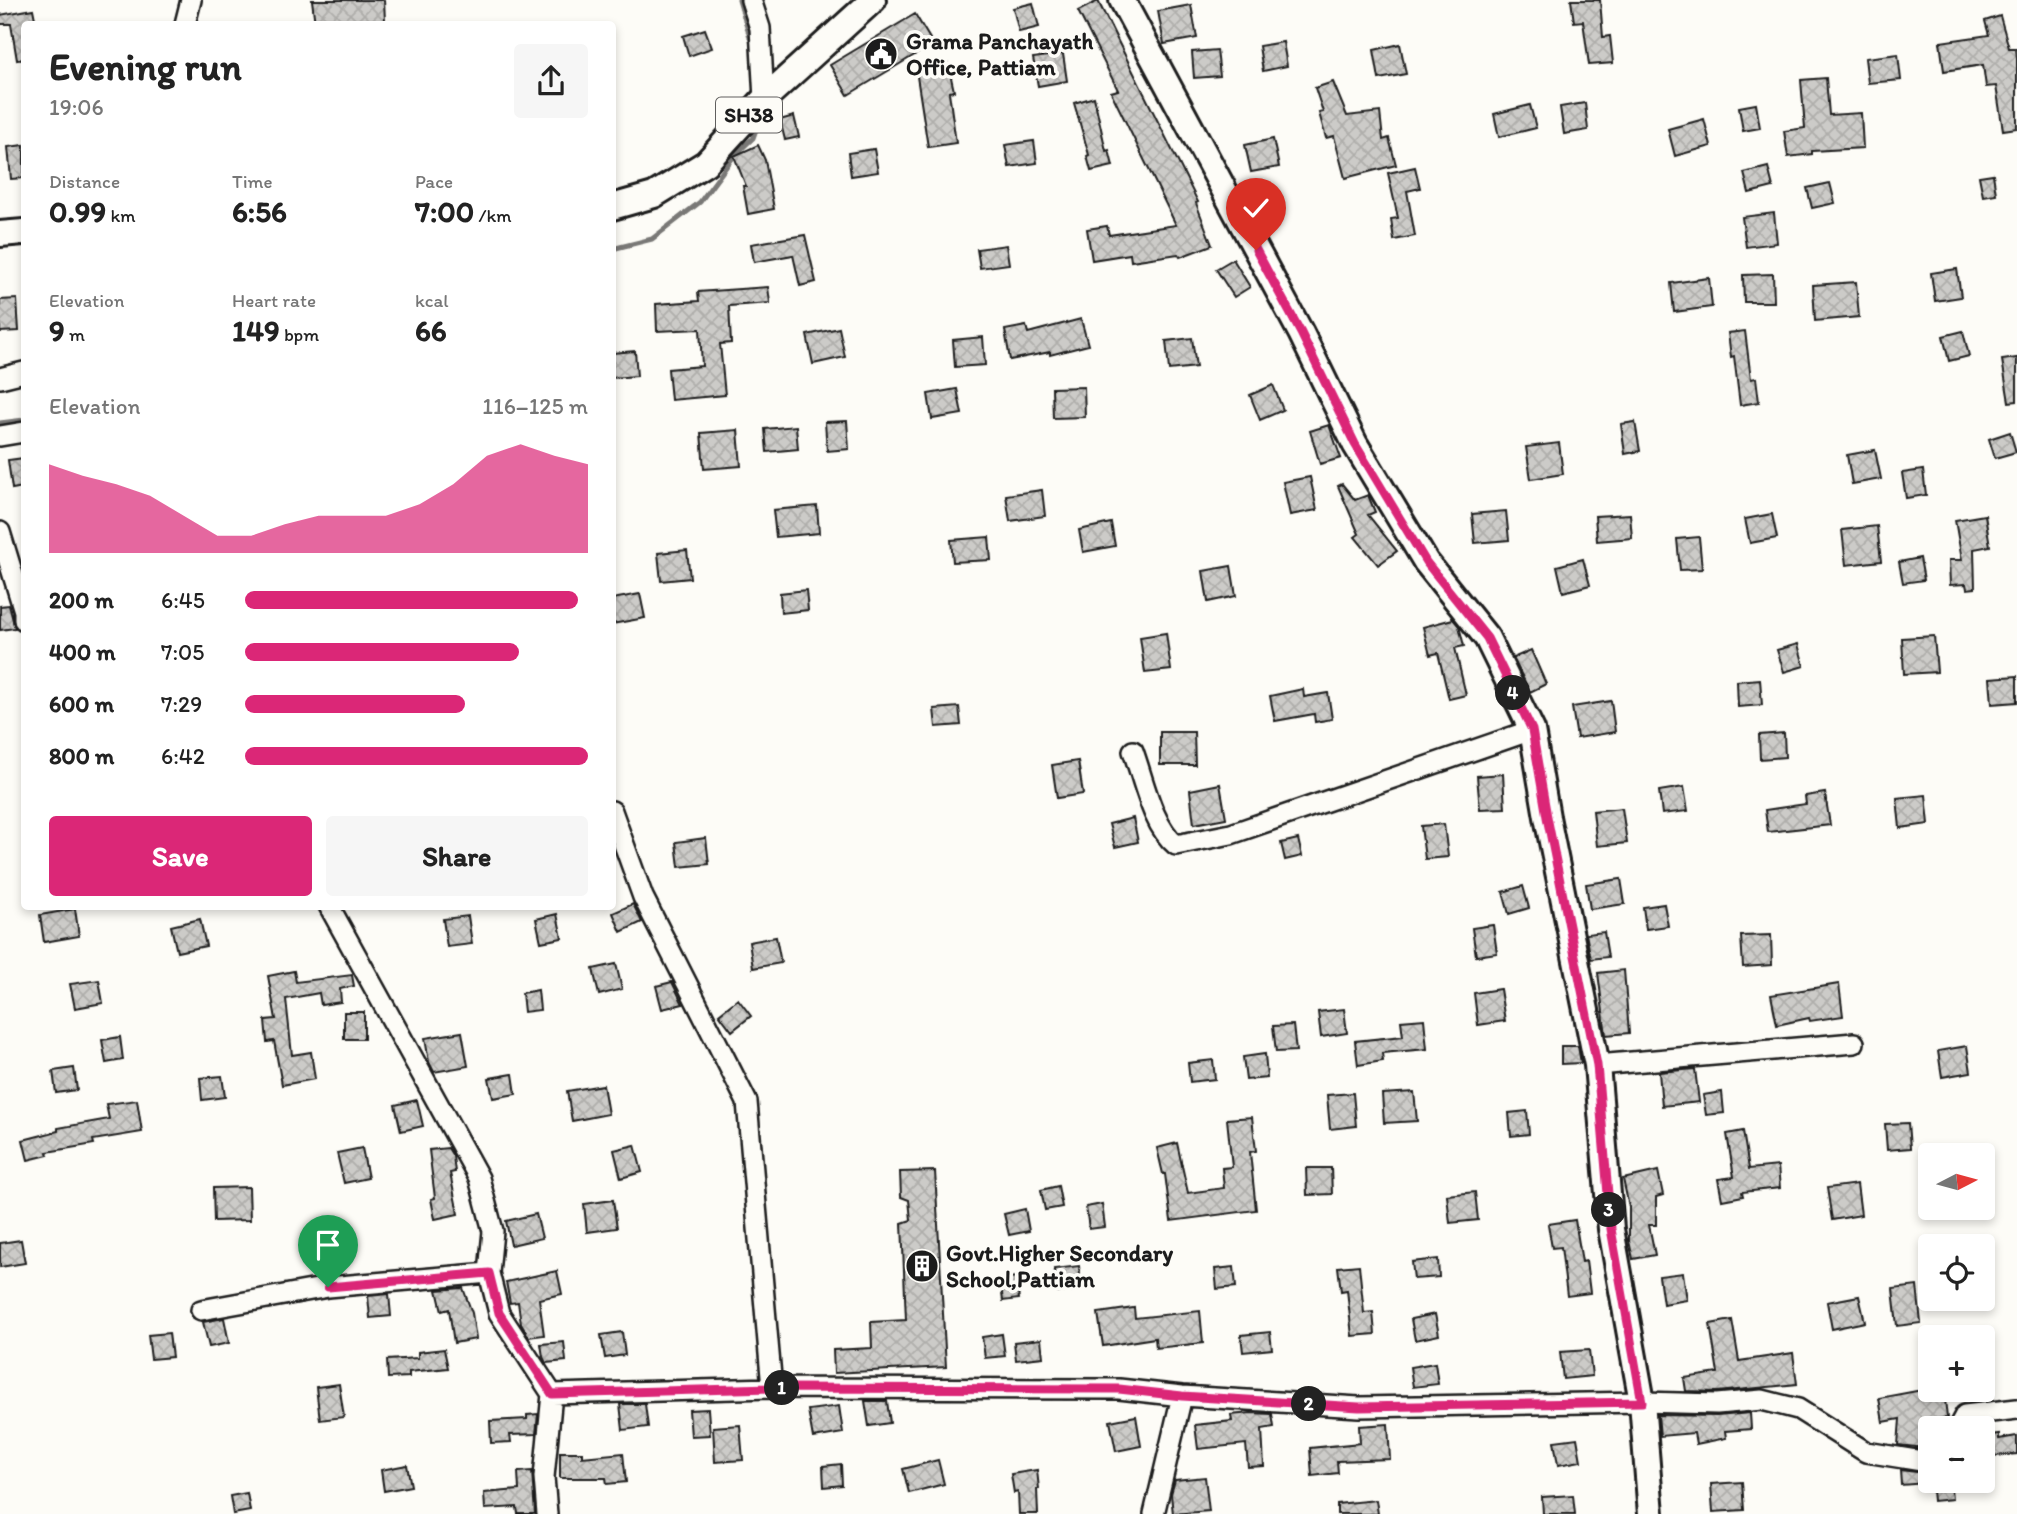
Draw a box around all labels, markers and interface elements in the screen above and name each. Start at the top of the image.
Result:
place label: Grama Panchayath Office, Pattiam [906,27,1093,81]
public building icon: Grama Panchayath Office, Pattiam [862,35,900,73]
text: Evening run [49,44,242,90]
button: share [514,44,588,118]
text: 19:06 [49,93,104,121]
road number: SH38 [716,97,782,132]
text: Distance [49,170,120,193]
text: Time [232,170,273,193]
text: Pace [415,170,453,193]
pin [1226,178,1286,250]
icon: check [1237,189,1275,227]
text: 0.99 [49,193,106,230]
text: 6:56 [232,193,287,230]
text: 7:00 [415,193,474,230]
text: km [106,204,136,227]
text: /km [474,204,512,227]
text: Elevation [49,289,125,312]
text: Heart rate [232,289,316,312]
text: kcal [415,289,449,312]
text: 9 [49,312,65,349]
text: 149 [232,312,280,349]
text: 66 [415,312,447,349]
text: m [65,323,85,346]
text: bpm [280,323,319,346]
text: Elevation [49,392,140,420]
text: 116–125 m [482,392,588,420]
text: 200 m [49,586,114,614]
text: 6:45 [161,586,205,614]
text: 400 m [49,638,116,666]
text: 7:05 [161,638,204,666]
pin: 4 [1496,676,1530,710]
text: 4 [1507,681,1518,704]
text: 600 m [49,690,114,718]
text: 7:29 [161,690,202,718]
text: 800 m [49,742,114,770]
text: 6:42 [161,742,205,770]
button: Save [49,816,312,896]
button: Share [326,816,588,896]
north arrow [1918,1143,1995,1220]
map controls [1918,1143,1995,1493]
pin: 3 [1592,1192,1626,1228]
text: 3 [1603,1198,1614,1221]
pin [298,1215,358,1287]
icon: arrive [309,1226,347,1264]
button: locate [1918,1234,1995,1311]
place label: Govt.Higher Secondary School,Pattiam [946,1239,1173,1293]
building icon: Govt.Higher Secondary School,Pattiam [903,1247,941,1285]
button: + [1918,1325,1995,1402]
pin: 1 [764,1370,800,1406]
text: 1 [777,1376,786,1399]
pin: 2 [1292,1386,1326,1422]
text: 2 [1304,1392,1314,1415]
button: − [1918,1416,1995,1493]

